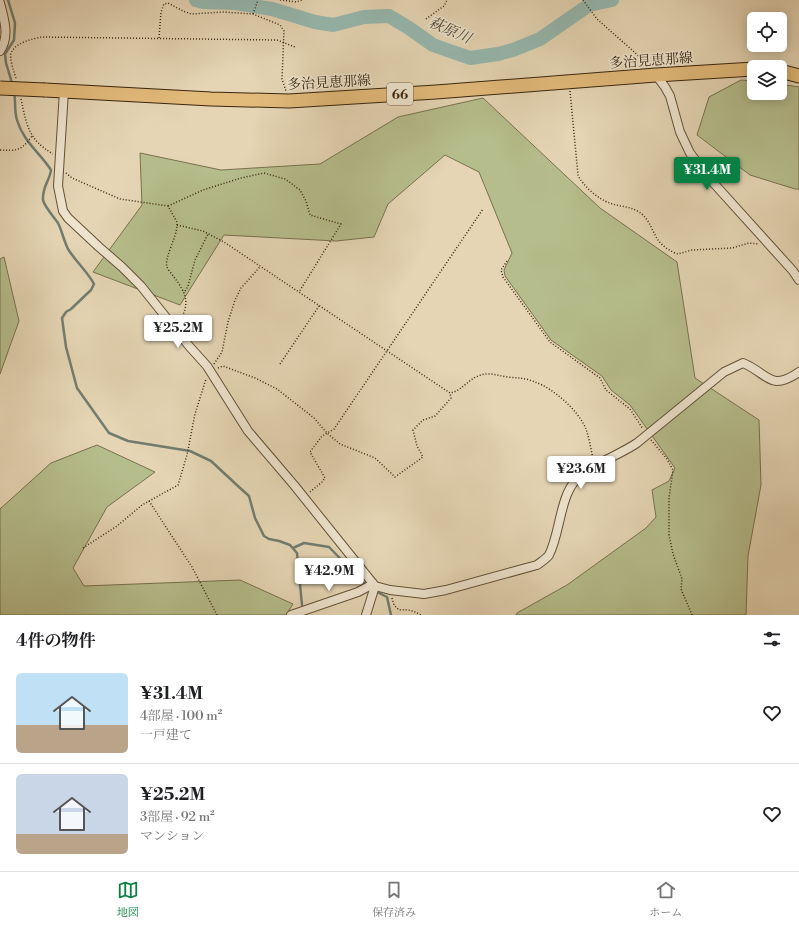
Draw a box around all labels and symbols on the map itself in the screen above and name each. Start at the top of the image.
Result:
water label: 萩原川 [425,13,476,49]
street label: 多治見恵那線 [609,49,694,73]
street label: 多治見恵那線 [287,72,371,94]
road number: 66 [387,83,413,105]
pin: ¥31.4M [674,157,740,191]
pin: ¥25.2M [145,315,211,349]
pin: ¥23.6M [548,456,614,490]
pin: ¥42.9M [296,558,362,592]

